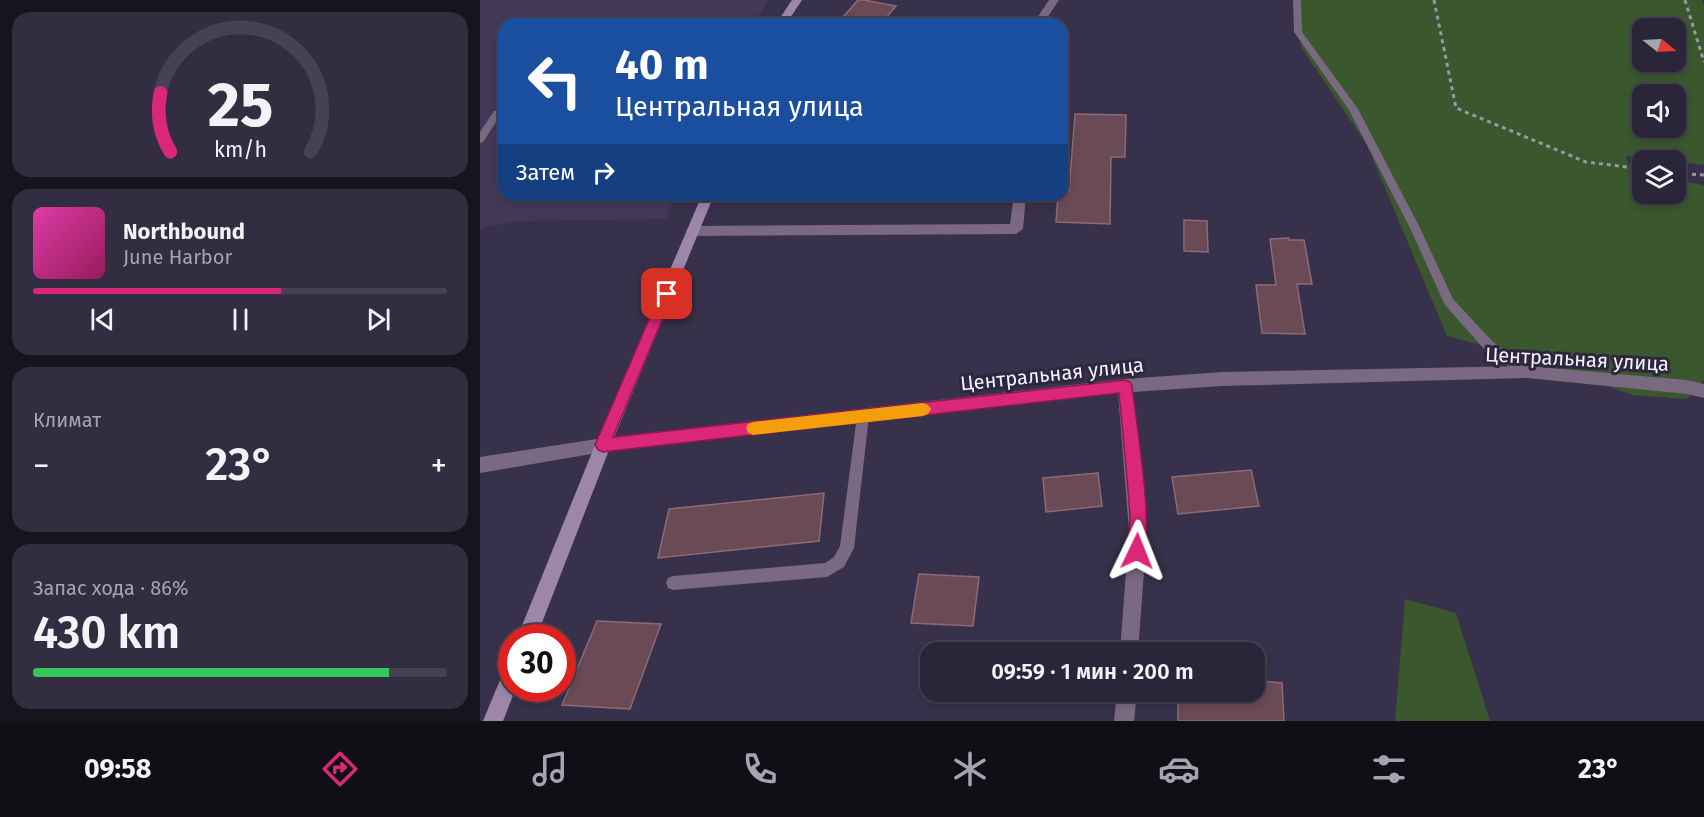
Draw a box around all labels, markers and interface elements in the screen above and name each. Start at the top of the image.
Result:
north arrow [1632,18,1686,72]
map controls [1632,18,1686,204]
text: 40 m [615,40,709,90]
icon: left [516,42,594,120]
text: 25 [207,68,273,143]
button: sound [1632,84,1686,138]
text: Центральная улица [615,91,864,123]
text: km/h [213,137,267,163]
button: layers [1632,150,1686,204]
icon: right [587,156,620,189]
text: Затем [516,159,575,186]
text: Northbound [123,218,245,245]
text: June Harbor [123,245,232,269]
pin [641,268,692,319]
icon: arrive [650,277,683,310]
icon: previous [86,303,119,336]
icon: pause [224,303,257,336]
icon: next [362,303,395,336]
street label: Центральная улица [1484,342,1670,376]
street label: Центральная улица [959,352,1145,396]
text: Климат [33,408,101,432]
text: 23° [205,438,275,492]
text: − [33,446,50,486]
text: + [431,446,447,486]
position arrow [1105,519,1169,583]
text: Запас хода · 86% [33,576,188,600]
text: 430 km [33,606,180,660]
speed limit sign: 30 [498,624,576,702]
text: 09:59 · 1 мин · 200 m [991,658,1194,685]
icon: directions [319,748,361,790]
icon: music [529,748,571,790]
icon: phone [739,748,781,790]
icon: climate [949,748,991,790]
icon: car [1158,748,1200,790]
icon: filters [1368,748,1410,790]
text: 09:58 [84,753,151,785]
text: 23° [1578,753,1620,785]

